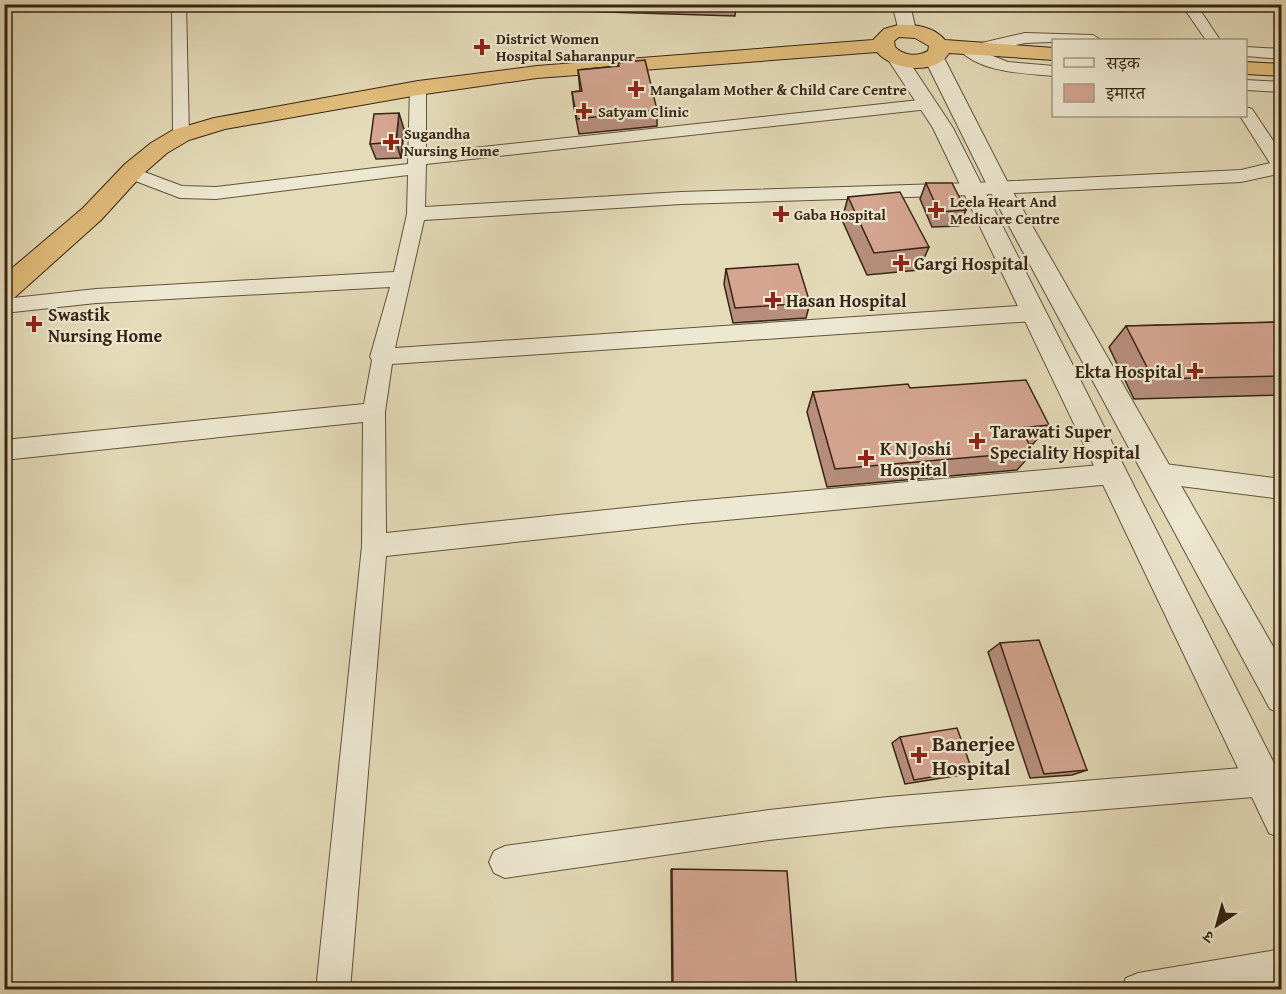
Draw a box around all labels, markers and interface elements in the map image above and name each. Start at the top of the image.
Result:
place label: District Women Hospital Saharanpur [496,28,635,66]
marker: District Women Hospital Saharanpur [473,38,491,56]
legend [1052,39,1247,117]
text: सड़क [1105,49,1141,76]
place label: Mangalam Mother & Child Care Centre [650,79,907,100]
text: इमारत [1105,79,1146,106]
marker: Mangalam Mother & Child Care Centre [627,80,645,98]
place label: Satyam Clinic [598,101,689,122]
marker: Satyam Clinic [575,102,593,120]
place label: Sugandha Nursing Home [404,123,499,161]
marker: Sugandha Nursing Home [382,133,400,151]
place label: Leela Heart And Medicare Centre [950,191,1060,229]
marker: Leela Heart And Medicare Centre [927,201,945,219]
place label: Gaba Hospital [794,204,886,225]
marker: Gaba Hospital [772,205,790,223]
place label: Gargi Hospital [914,250,1029,277]
marker: Gargi Hospital [892,254,910,272]
place label: Hasan Hospital [786,287,907,314]
marker: Hasan Hospital [764,291,782,309]
place label: Swastik Nursing Home [48,301,163,349]
marker: Swastik Nursing Home [25,315,43,333]
place label: Ekta Hospital [1075,358,1182,385]
marker: Ekta Hospital [1186,362,1204,380]
place label: Tarawati Super Speciality Hospital [990,418,1140,466]
marker: Tarawati Super Speciality Hospital [968,432,986,450]
place label: K N Joshi Hospital [880,435,951,483]
marker: K N Joshi Hospital [857,449,875,467]
place label: Banerjee Hospital [932,728,1015,783]
marker: Banerjee Hospital [910,746,928,764]
north arrow [1187,895,1247,955]
text: उ [1196,924,1219,950]

